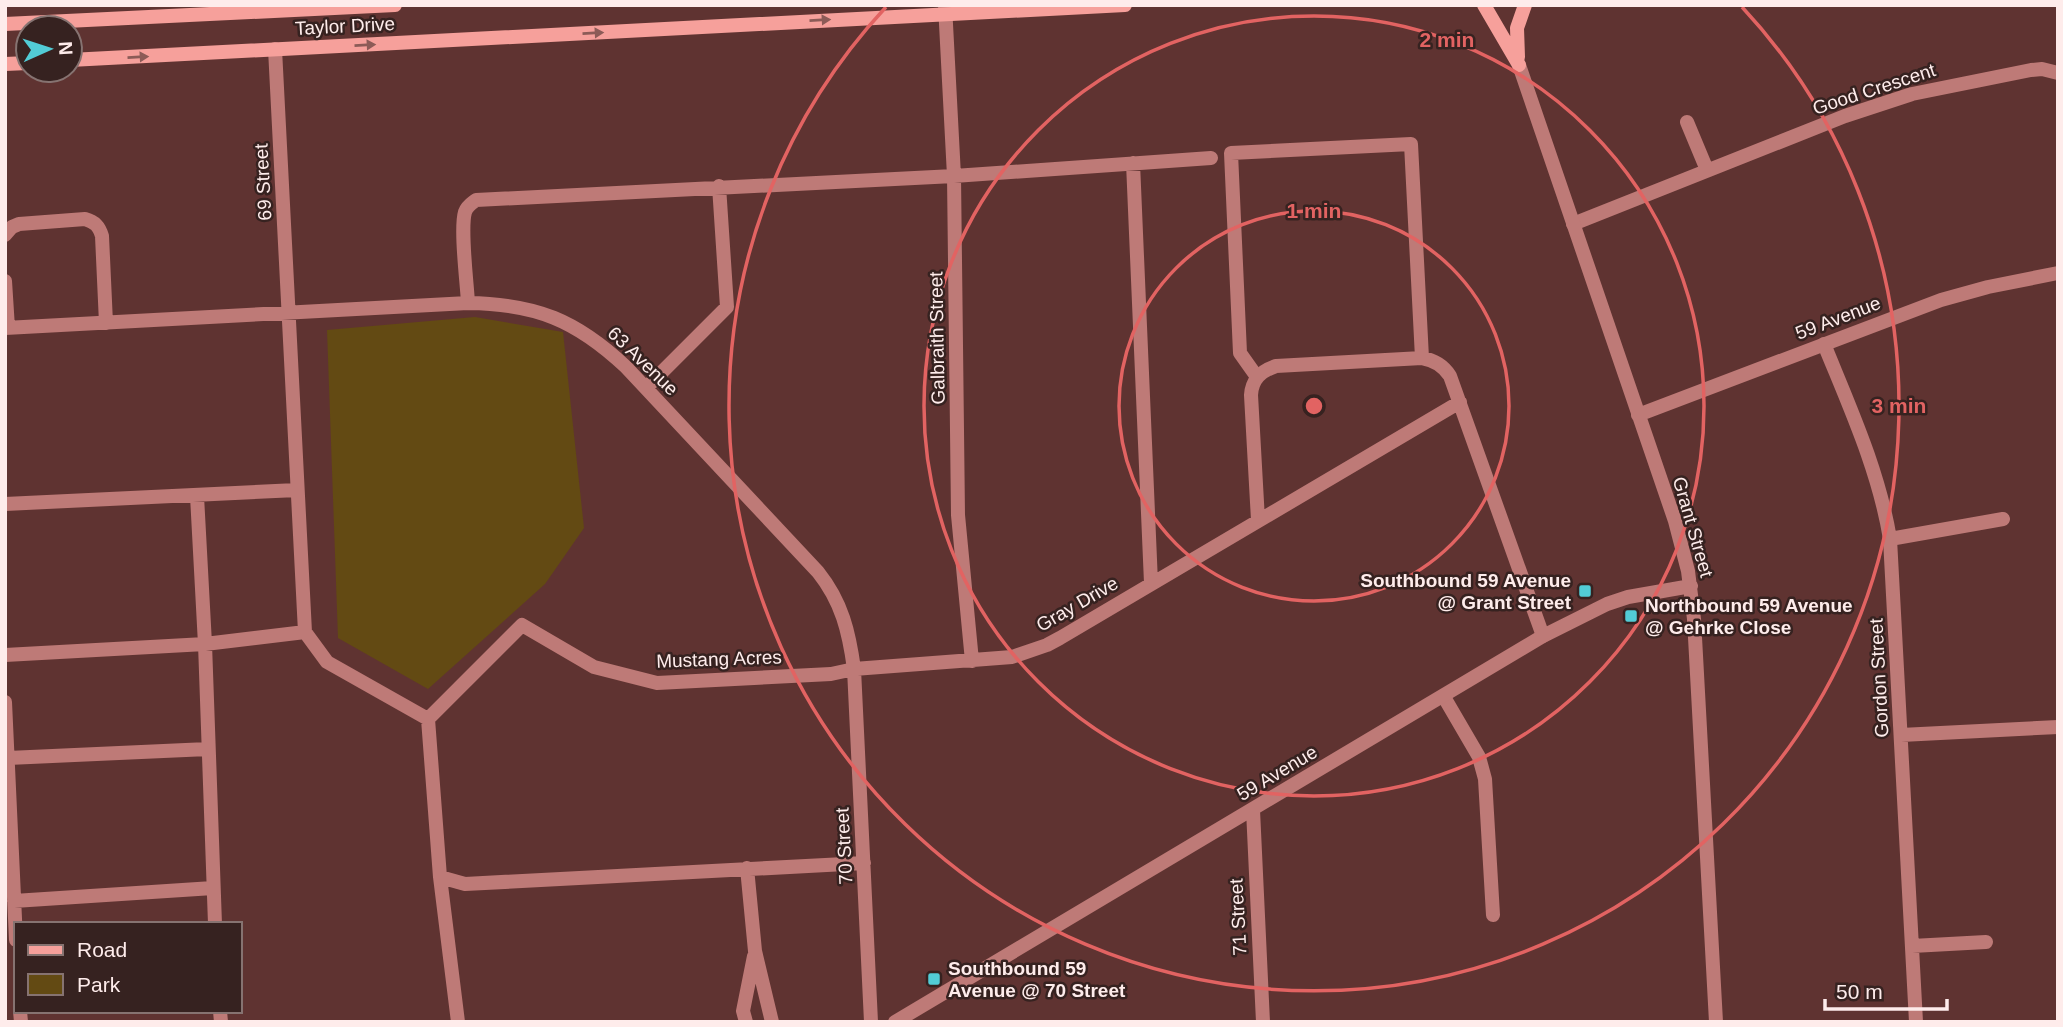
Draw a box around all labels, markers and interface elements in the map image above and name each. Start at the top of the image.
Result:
street label: Taylor Drive [294,13,396,39]
north arrow [14,14,84,84]
one-way arrow [809,15,831,26]
one-way arrow [582,27,604,38]
text: 2 min [1420,28,1474,51]
one-way arrow [355,39,377,50]
text: N [55,41,76,56]
one-way arrow [127,51,149,62]
street label: Good Crescent [1810,59,1939,119]
street label: 69 Street [250,142,276,221]
text: 1 min [1287,199,1341,222]
street label: Galbraith Street [925,271,949,405]
street label: 59 Avenue [1792,292,1884,344]
street label: 63 Avenue [604,322,682,400]
centre of rings [1302,394,1326,418]
text: 3 min [1872,394,1926,417]
street label: Grant Street [1669,474,1718,580]
place label: Southbound 59 Avenue @ Grant Street [1360,570,1572,613]
street label: Gray Drive [1032,572,1122,636]
marker: Southbound 59 Avenue @ Grant Street [1577,583,1593,599]
place label: Northbound 59 Avenue @ Gehrke Close [1645,595,1853,638]
marker: Northbound 59 Avenue @ Gehrke Close [1623,608,1639,624]
street label: Gordon Street [1865,617,1893,738]
street label: Mustang Acres [656,646,782,672]
street label: 59 Avenue [1233,741,1321,805]
street label: 70 Street [831,806,857,885]
street label: 71 Street [1225,877,1251,956]
legend [14,922,242,1013]
text: Road [77,938,127,961]
place label: Southbound 59 Avenue @ 70 Street [948,958,1126,1001]
scale bar [1825,968,1948,1012]
marker: Southbound 59 Avenue @ 70 Street [926,971,942,987]
text: Park [77,973,121,996]
text: 50 m [1836,980,1883,1003]

